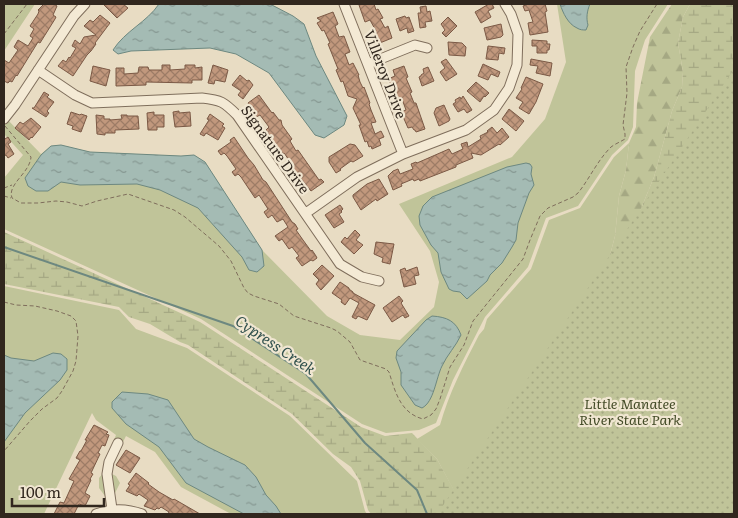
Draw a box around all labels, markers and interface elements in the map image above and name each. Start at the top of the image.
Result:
street label: Villeroy Drive [360,27,412,121]
street label: Signature Drive [237,101,315,197]
water label: Cypress Creek [231,309,322,380]
park label: Little Manatee River State Park [579,393,681,429]
scale bar [12,476,105,508]
text: 100 m [20,480,61,503]

